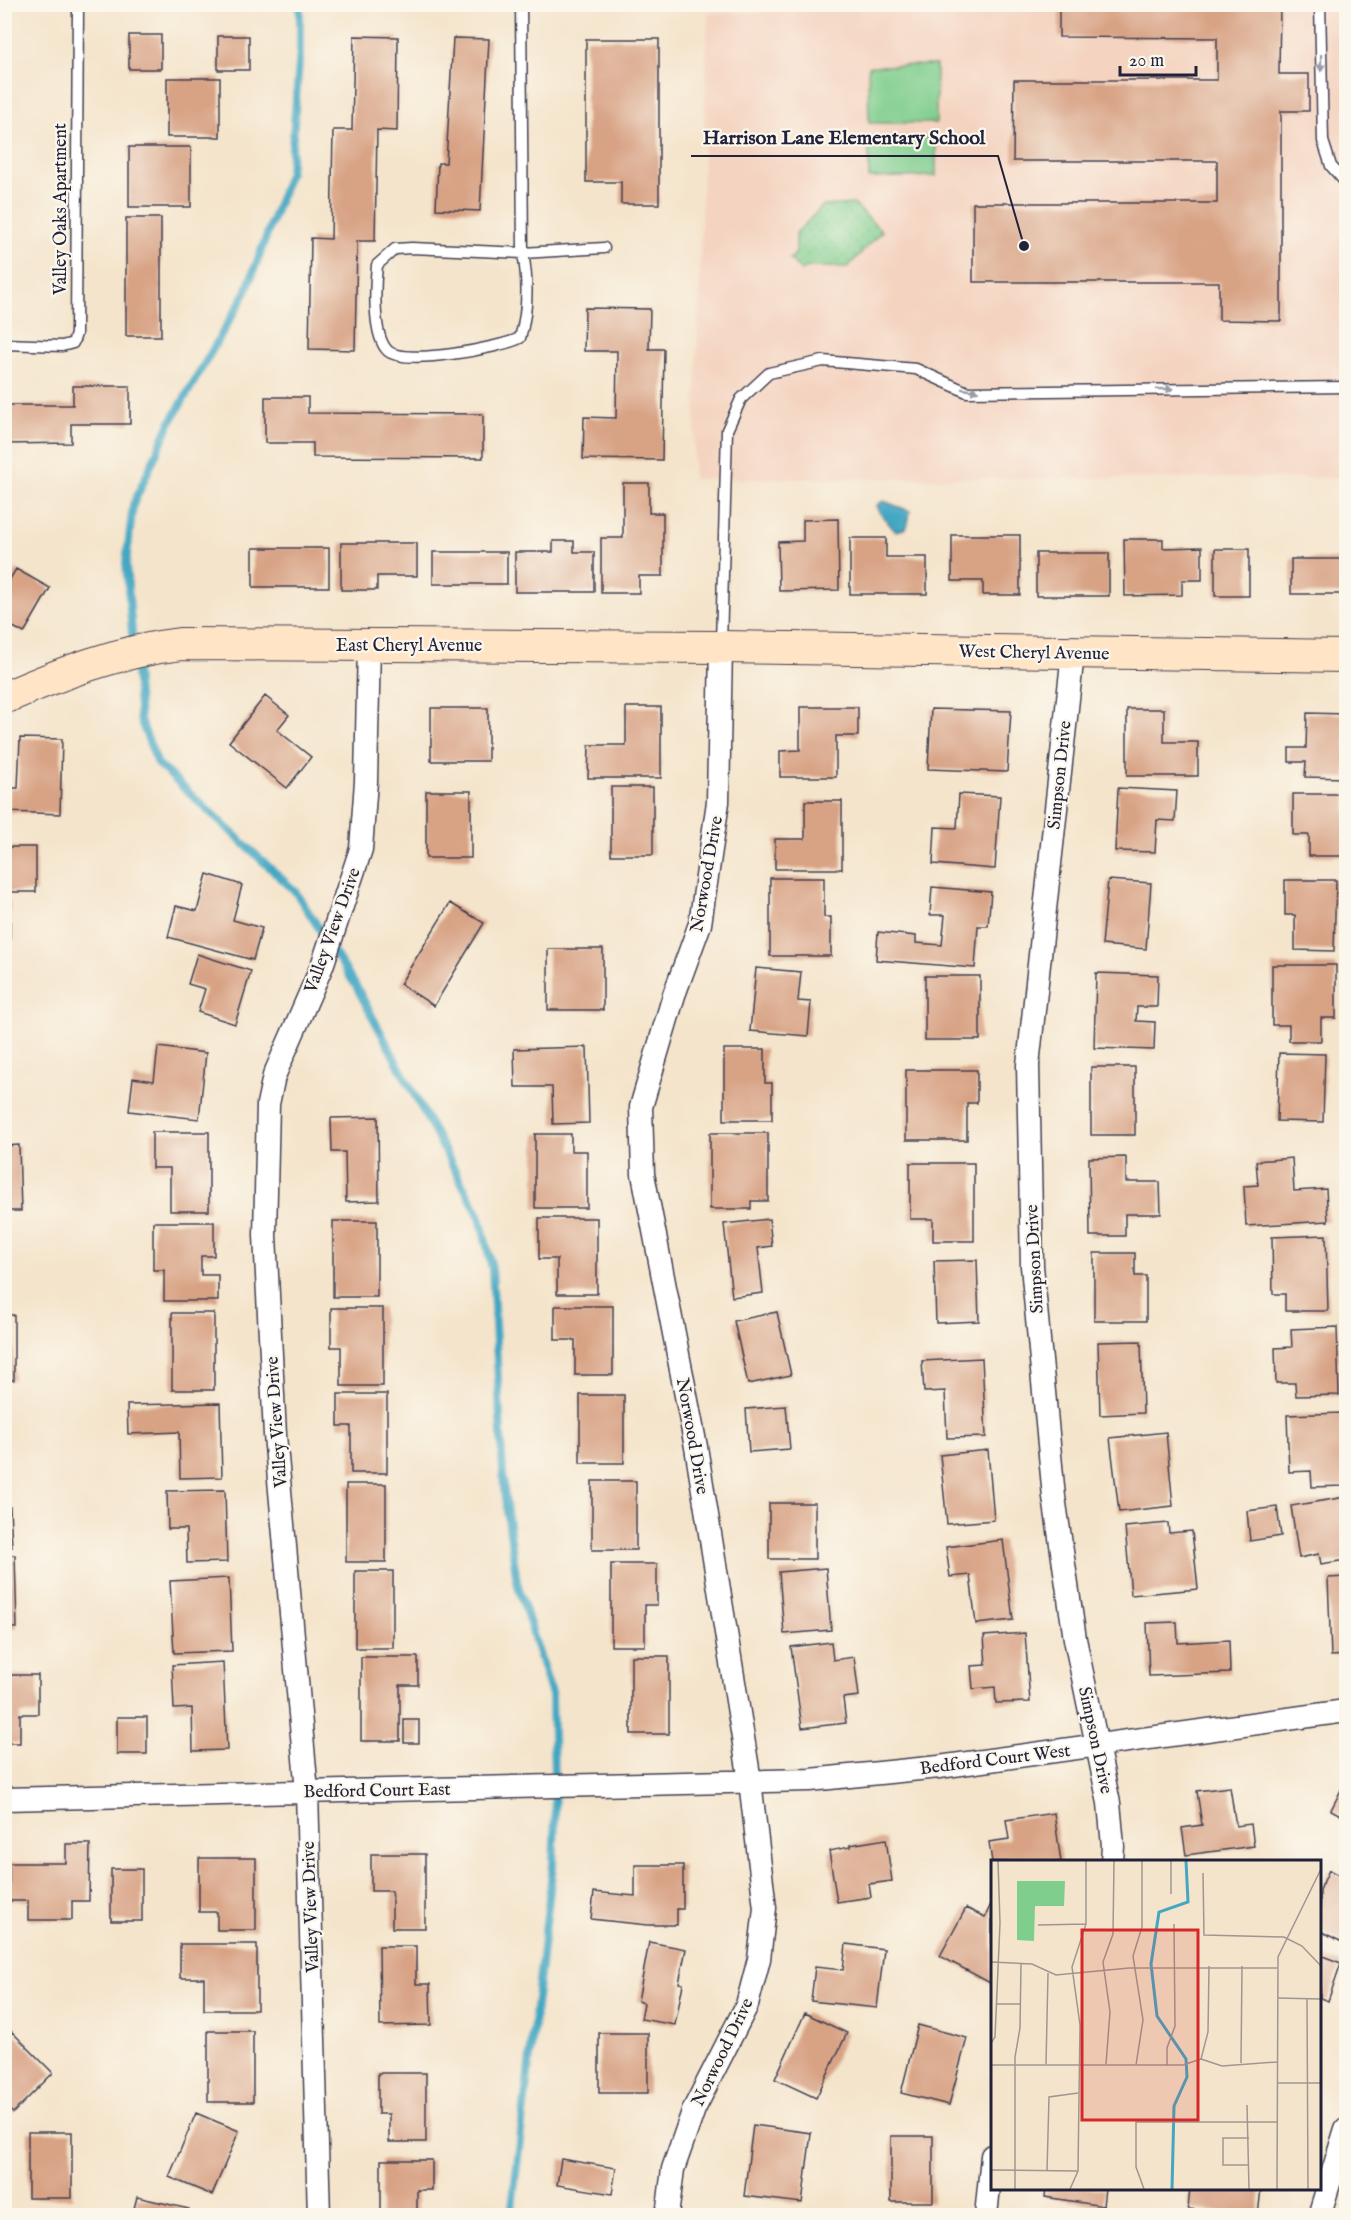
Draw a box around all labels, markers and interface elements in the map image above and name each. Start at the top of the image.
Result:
scale bar [1120,39,1196,77]
text: 20 m [1129,50,1164,73]
one-way arrow [1316,53,1326,72]
callout: Harrison Lane Elementary School [691,118,998,156]
street label: Valley Oaks Apartment [50,123,73,296]
text: Harrison Lane Elementary School [703,126,986,151]
one-way arrow [1155,385,1174,394]
one-way arrow [961,386,980,395]
street label: East Cheryl Avenue [336,635,482,658]
street label: West Cheryl Avenue [958,641,1110,666]
street label: Simpson Drive [1043,720,1078,831]
street label: Norwood Drive [686,814,729,934]
street label: Valley View Drive [300,865,367,997]
street label: Simpson Drive [1021,1204,1050,1314]
street label: Valley View Drive [261,1355,294,1489]
street label: Norwood Drive [670,1376,713,1496]
street label: Simpson Drive [1072,1685,1117,1796]
street label: Bedford Court West [919,1740,1072,1781]
street label: Bedford Court East [303,1779,451,1804]
street label: Valley View Drive [298,1841,325,1974]
inset map [991,1860,1321,2190]
street label: Norwood Drive [687,1995,760,2111]

